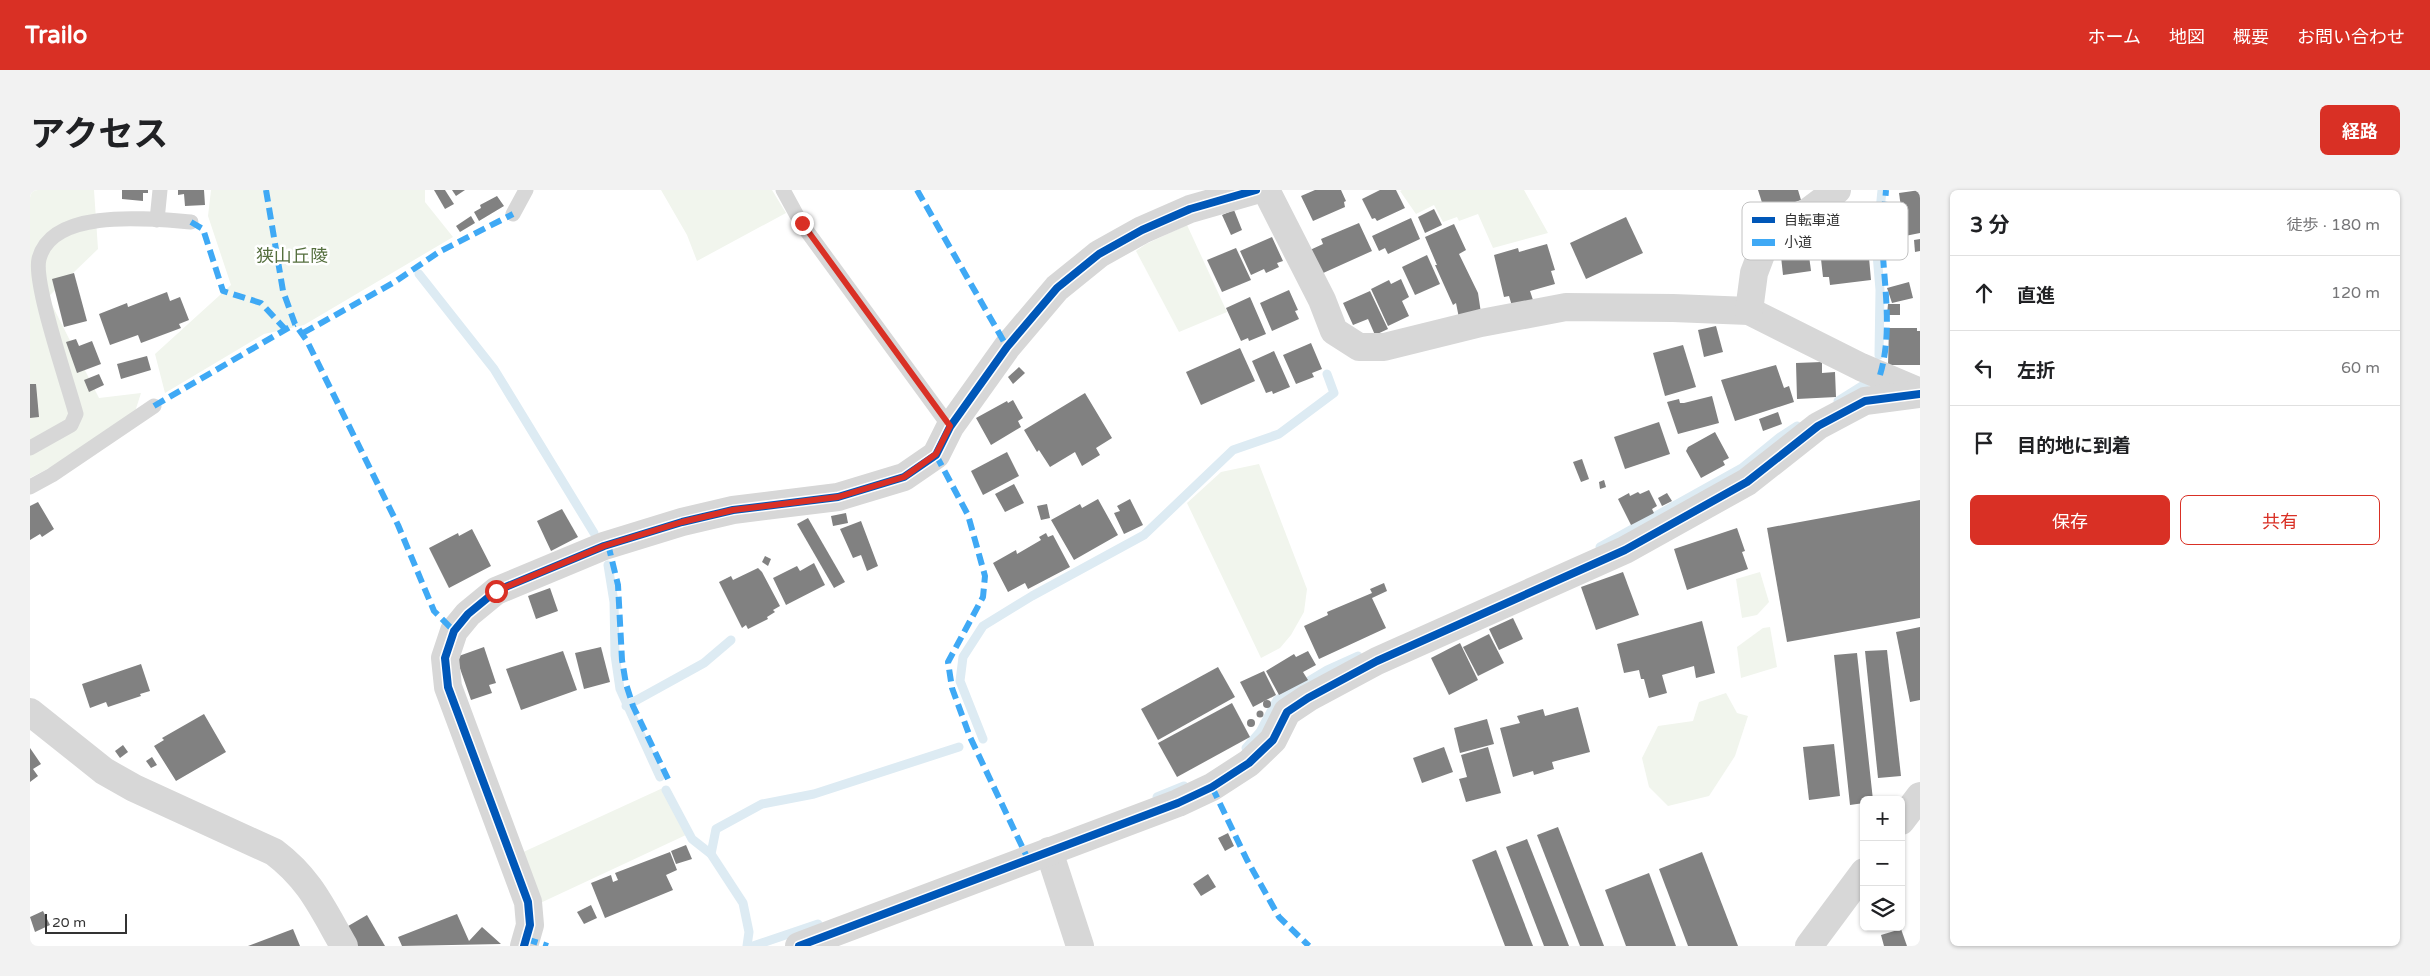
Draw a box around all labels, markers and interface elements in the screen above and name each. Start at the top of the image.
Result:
text: Trailo [25,21,87,50]
text: ホーム [2088,26,2141,48]
text: 地図 [2169,26,2205,48]
text: 概要 [2233,26,2269,48]
text: お問い合わせ [2297,26,2405,48]
button: 経路 [2320,105,2400,155]
text: アクセス [30,114,168,156]
legend [1742,202,1908,260]
route end [791,212,814,235]
text: 自転車道 [1784,212,1840,229]
text: 3 分 [1970,213,2010,238]
text: 徒歩 · 180 m [2287,215,2380,235]
text: 小道 [1784,234,1812,251]
park label: 狭山丘陵 [256,245,328,267]
icon: ahead [1970,279,1998,307]
text: 120 m [2331,283,2380,303]
text: 直進 [2017,285,2055,307]
icon: left [1970,354,1998,382]
text: 60 m [2341,358,2380,378]
text: 左折 [2017,360,2055,382]
icon: arrive [1970,429,1998,457]
text: 目的地に到着 [2017,435,2131,457]
button: 保存 [1970,495,2170,545]
button: 共有 [2180,495,2380,545]
route start [485,580,508,603]
map controls [1860,796,1905,931]
button: + [1860,796,1905,841]
button: − [1860,841,1905,886]
button: layers [1860,886,1905,931]
scale bar [45,911,128,934]
text: 20 m [52,914,86,931]

